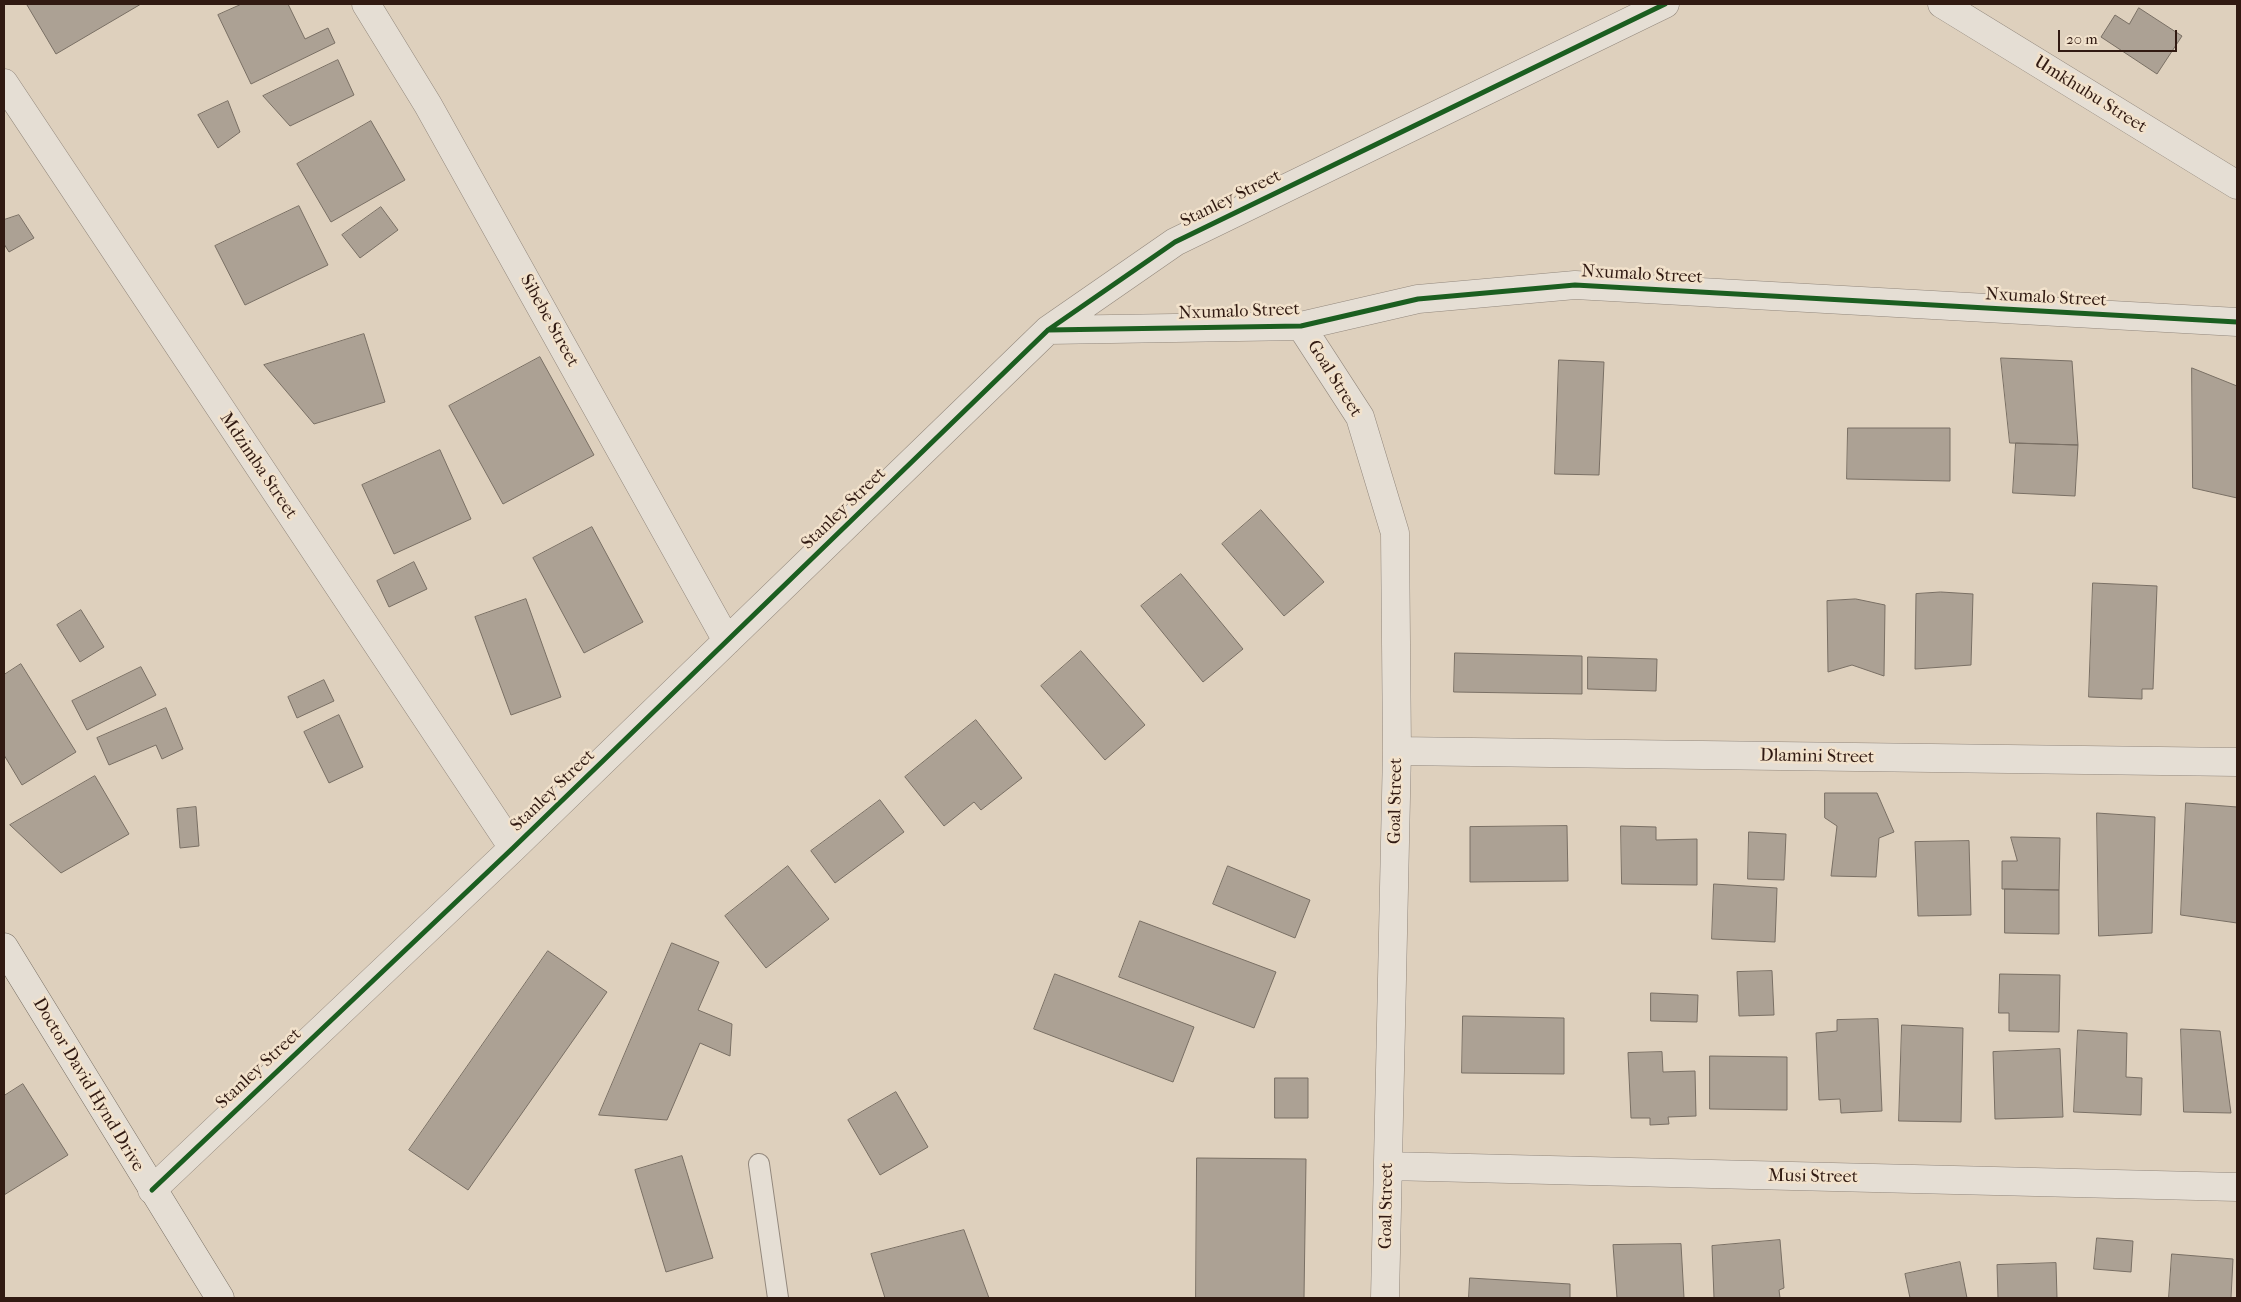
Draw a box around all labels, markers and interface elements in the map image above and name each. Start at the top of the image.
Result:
scale bar [2061,20,2180,52]
text: 20 m [2066,30,2098,48]
street label: Umkhubu Street [2030,52,2150,138]
street label: Stanley Street [1177,165,1285,233]
street label: Nxumalo Street [1581,261,1703,289]
street label: Sibebe Street [515,271,583,371]
street label: Nxumalo Street [1985,284,2107,312]
street label: Nxumalo Street [1178,299,1300,325]
street label: Goal Street [1302,337,1366,421]
street label: Mdzimba Street [215,409,301,523]
street label: Stanley Street [797,463,891,555]
street label: Stanley Street [506,745,600,837]
street label: Dlamini Street [1760,745,1874,769]
street label: Goal Street [1384,758,1408,844]
street label: Doctor David Hynd Drive [28,994,148,1176]
street label: Stanley Street [212,1024,306,1114]
street label: Goal Street [1375,1163,1399,1249]
street label: Musi Street [1768,1165,1858,1189]

